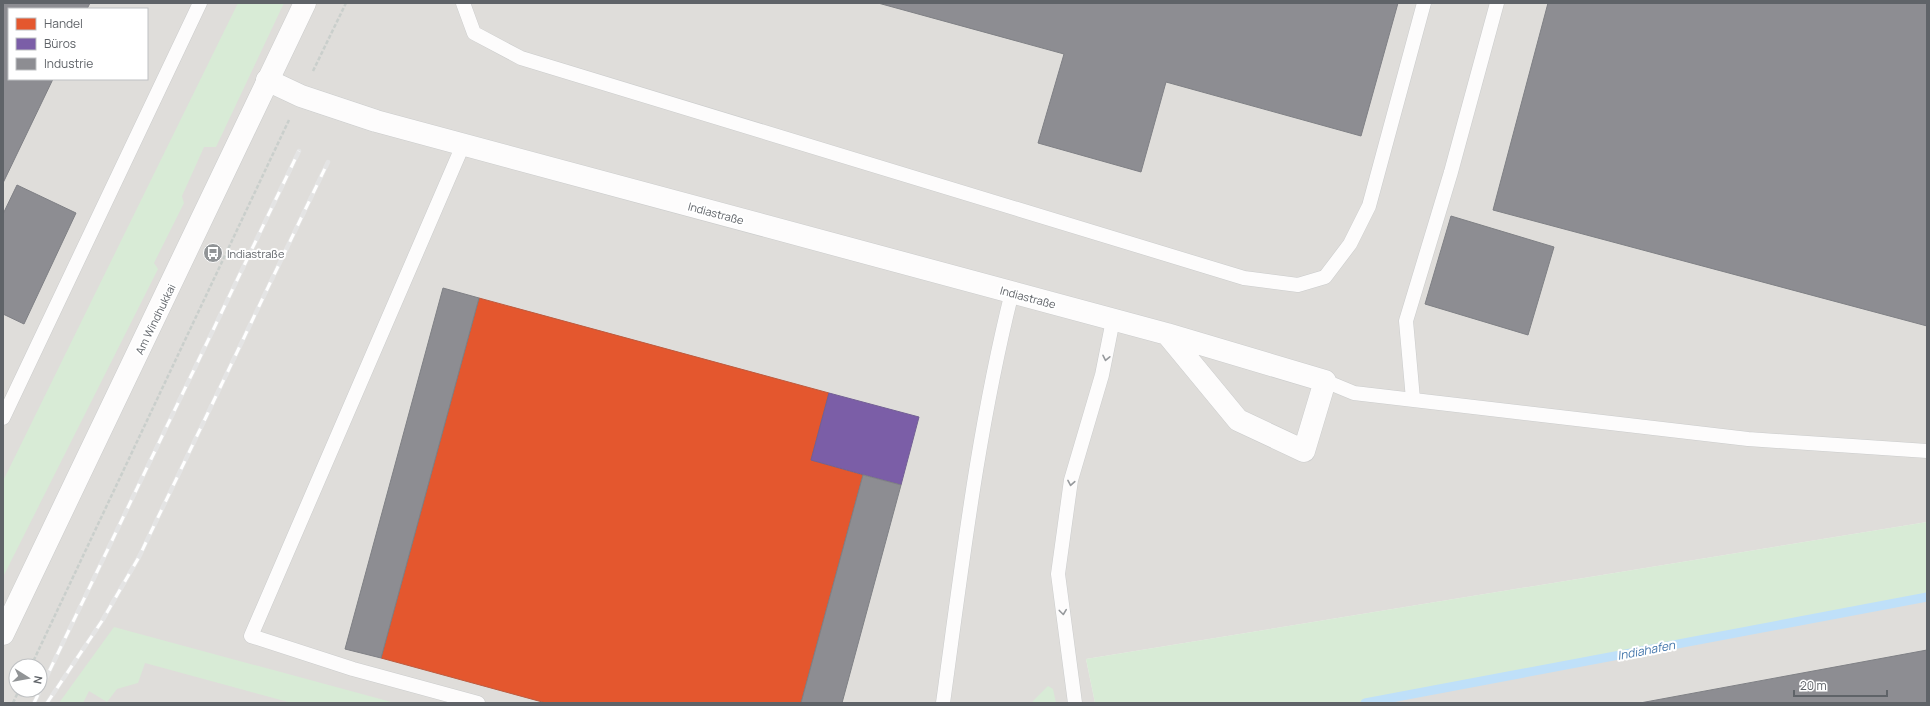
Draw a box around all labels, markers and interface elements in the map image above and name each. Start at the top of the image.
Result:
legend [8,8,148,80]
text: Handel [44,15,83,32]
text: Büros [44,35,76,52]
text: Industrie [44,55,93,72]
street label: Indiastraße [686,198,746,228]
bus stop icon: Indiastraße [202,242,224,264]
place label: Indiastraße [227,246,285,261]
street label: Am Windhukkai [131,281,179,357]
street label: Indiastraße [998,282,1058,312]
one-way arrow [1102,355,1110,361]
one-way arrow [1067,480,1076,486]
one-way arrow [1058,609,1067,615]
water label: Indiahafen [1616,636,1677,664]
north arrow [8,658,48,698]
scale bar [1794,672,1887,698]
text: N [30,675,46,685]
text: 20 m [1800,677,1827,694]

